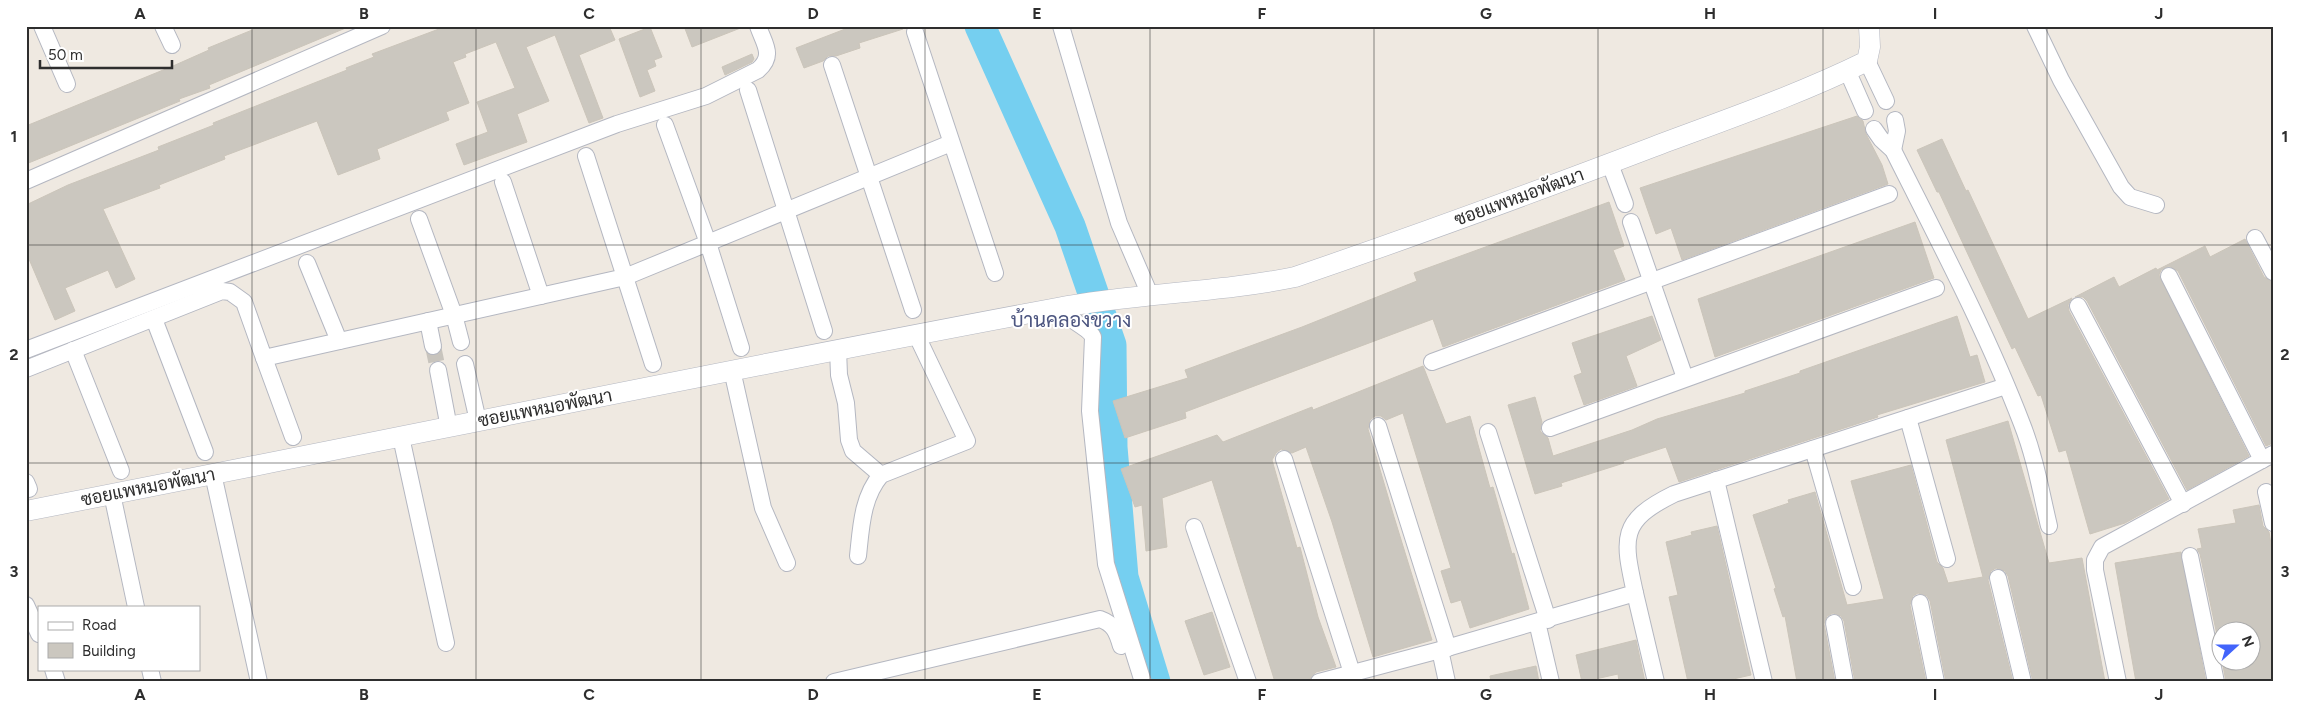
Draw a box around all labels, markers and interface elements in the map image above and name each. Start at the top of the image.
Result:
text: A [134,4,146,23]
text: B [359,4,369,23]
text: C [583,4,595,23]
text: D [807,4,819,23]
text: E [1032,4,1042,23]
text: F [1258,4,1267,23]
text: G [1480,4,1492,23]
text: H [1704,4,1716,23]
text: I [1933,4,1937,23]
text: J [2155,4,2163,23]
scale bar [40,38,172,70]
text: 50 m [48,46,83,64]
text: 1 [11,127,17,146]
text: 1 [2282,127,2288,146]
street label: ซอยแพหมอพัฒนา [1451,163,1587,231]
district label: บ้านคลองขวาง [1011,308,1131,332]
text: 2 [9,345,19,364]
text: 2 [2280,345,2290,364]
street label: ซอยแพหมอพัฒนา [476,384,614,432]
street label: ซอยแพหมอพัฒนา [79,463,217,511]
text: 3 [10,562,19,581]
text: 3 [2281,562,2290,581]
legend [38,606,200,670]
text: Road [82,616,117,634]
north arrow [2212,620,2262,670]
text: N [2238,633,2258,650]
text: Building [82,642,136,660]
text: A [134,685,146,704]
text: B [359,685,369,704]
text: C [583,685,595,704]
text: D [807,685,819,704]
text: E [1032,685,1042,704]
text: F [1258,685,1267,704]
text: G [1480,685,1492,704]
text: H [1704,685,1716,704]
text: I [1933,685,1937,704]
text: J [2155,685,2163,704]

